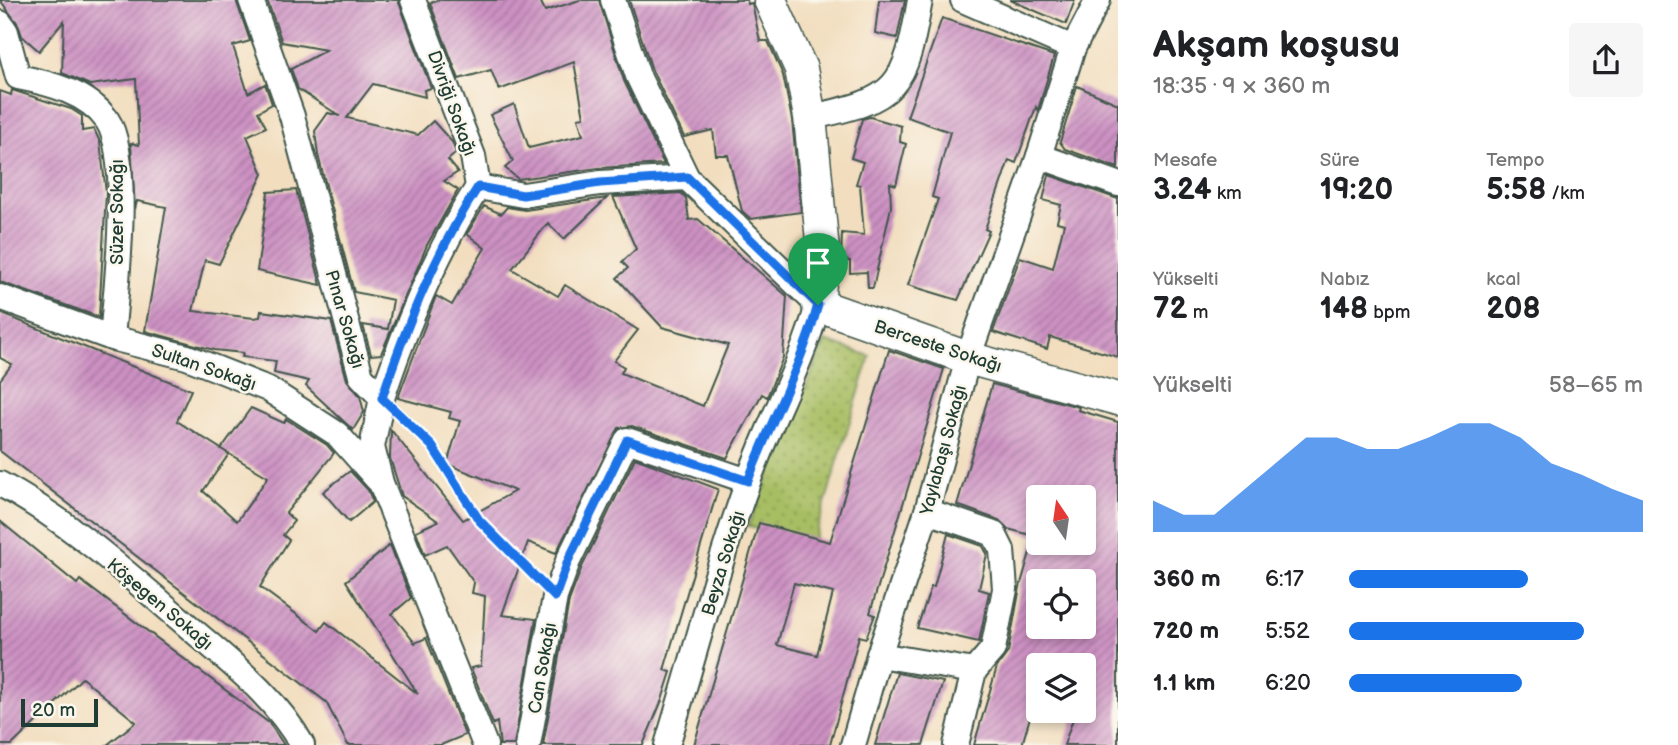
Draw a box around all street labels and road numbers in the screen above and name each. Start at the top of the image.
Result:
street label: Divriği Sokağı [423,48,480,159]
street label: Süzer Sokağı [107,159,128,265]
street label: Pınar Sokağı [320,268,369,371]
street label: Berceste Sokağı [871,316,1004,377]
street label: Sultan Sokağı [149,340,259,395]
street label: Yaylabaşı Sokağı [916,383,971,518]
street label: Beyza Sokağı [698,508,749,618]
street label: Köşegen Sokağı [103,554,217,655]
street label: Can Sokağı [524,621,561,715]

